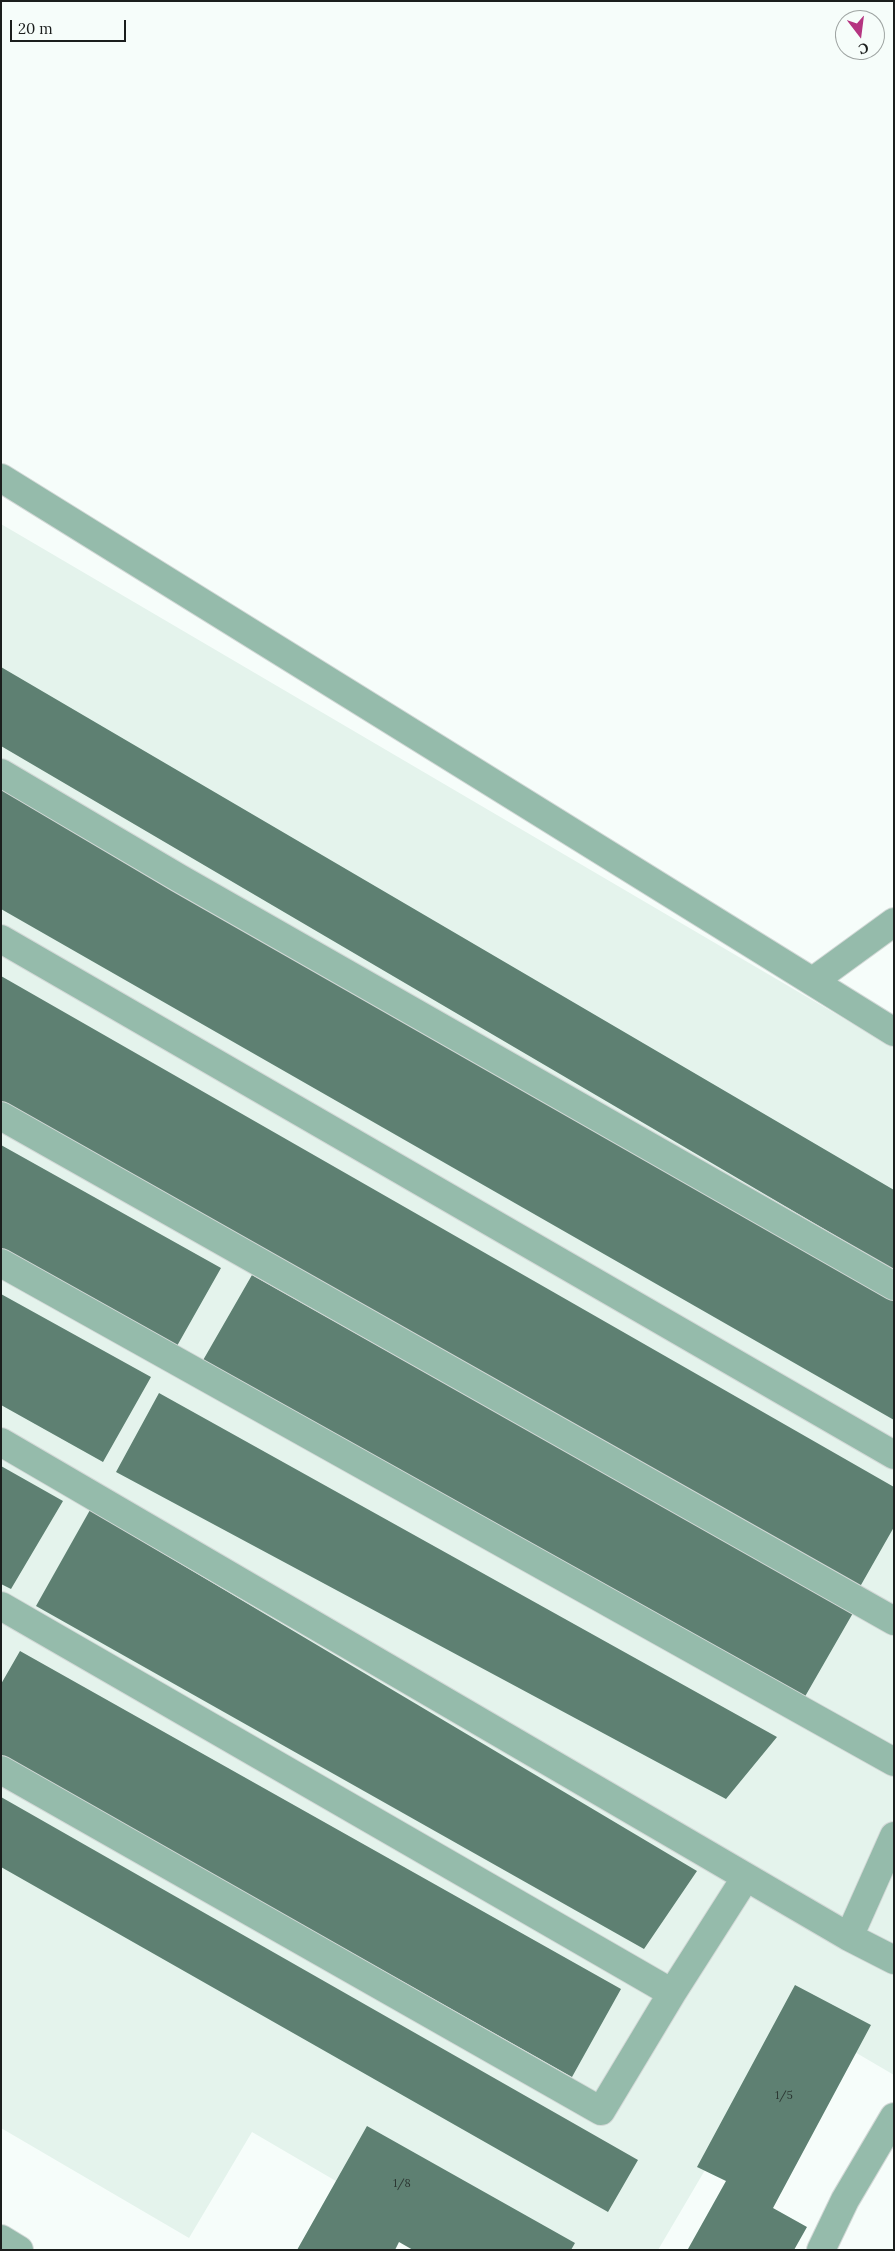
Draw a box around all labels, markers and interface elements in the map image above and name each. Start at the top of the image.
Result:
scale bar [12,10,129,42]
north arrow [835,10,885,60]
text: 20 m [18,19,53,38]
text: С [857,39,871,58]
house number: 1/5 [775,2089,793,2103]
house number: 1/8 [393,2177,411,2191]

